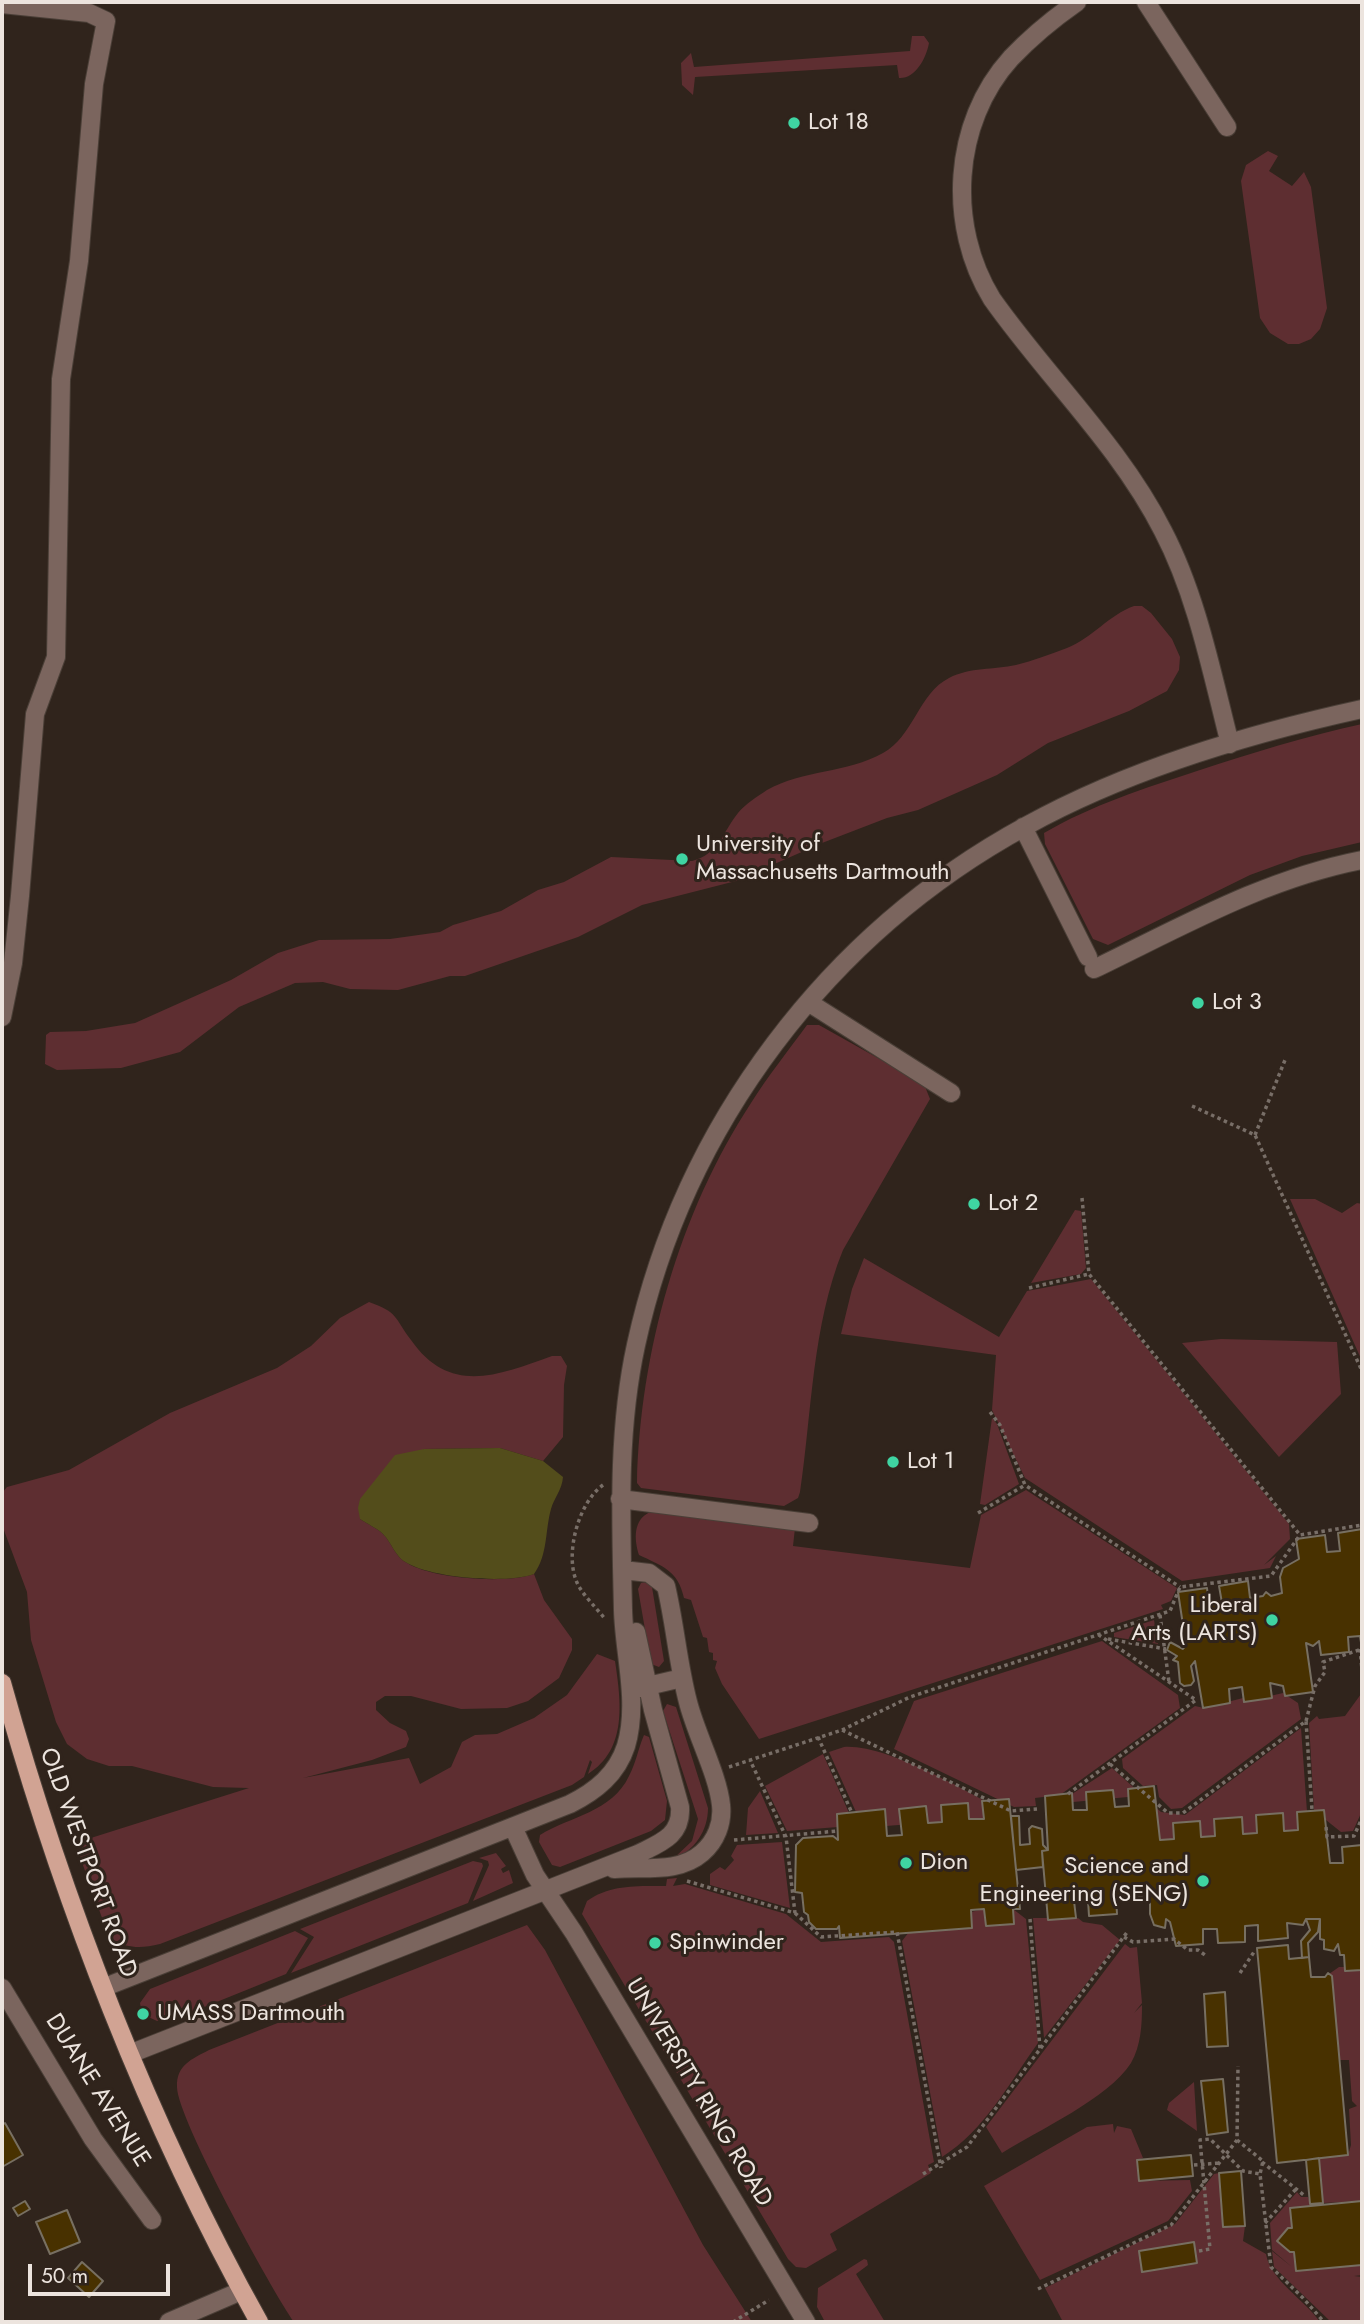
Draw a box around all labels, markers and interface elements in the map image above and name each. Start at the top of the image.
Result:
place label: Lot 18 [808,109,869,137]
marker: Lot 18 [786,115,802,131]
place label: University of Massachusetts Dartmouth [696,831,950,887]
marker: University of Massachusetts Dartmouth [674,851,690,867]
place label: Lot 3 [1212,989,1262,1017]
marker: Lot 3 [1190,995,1206,1011]
place label: Lot 2 [988,1190,1039,1218]
marker: Lot 2 [966,1196,982,1212]
place label: Lot 1 [907,1448,955,1476]
marker: Lot 1 [885,1454,901,1470]
place label: Liberal Arts (LARTS) [1131,1592,1258,1648]
marker: Liberal Arts (LARTS) [1264,1612,1280,1628]
street label: OLD WESTPORT ROAD [32,1744,142,1982]
place label: Dion [920,1849,968,1877]
place label: Science and Engineering (SENG) [980,1853,1189,1909]
marker: Dion [898,1855,914,1871]
marker: Science and Engineering (SENG) [1195,1873,1211,1889]
place label: Spinwinder [669,1929,784,1957]
marker: Spinwinder [647,1935,663,1951]
street label: UNIVERSITY RING ROAD [618,1974,778,2212]
place label: UMASS Dartmouth [157,2000,345,2028]
marker: UMASS Dartmouth [135,2006,151,2022]
street label: DUANE AVENUE [38,2009,156,2173]
scale bar [32,2250,173,2294]
text: 50 m [41,2261,88,2291]

